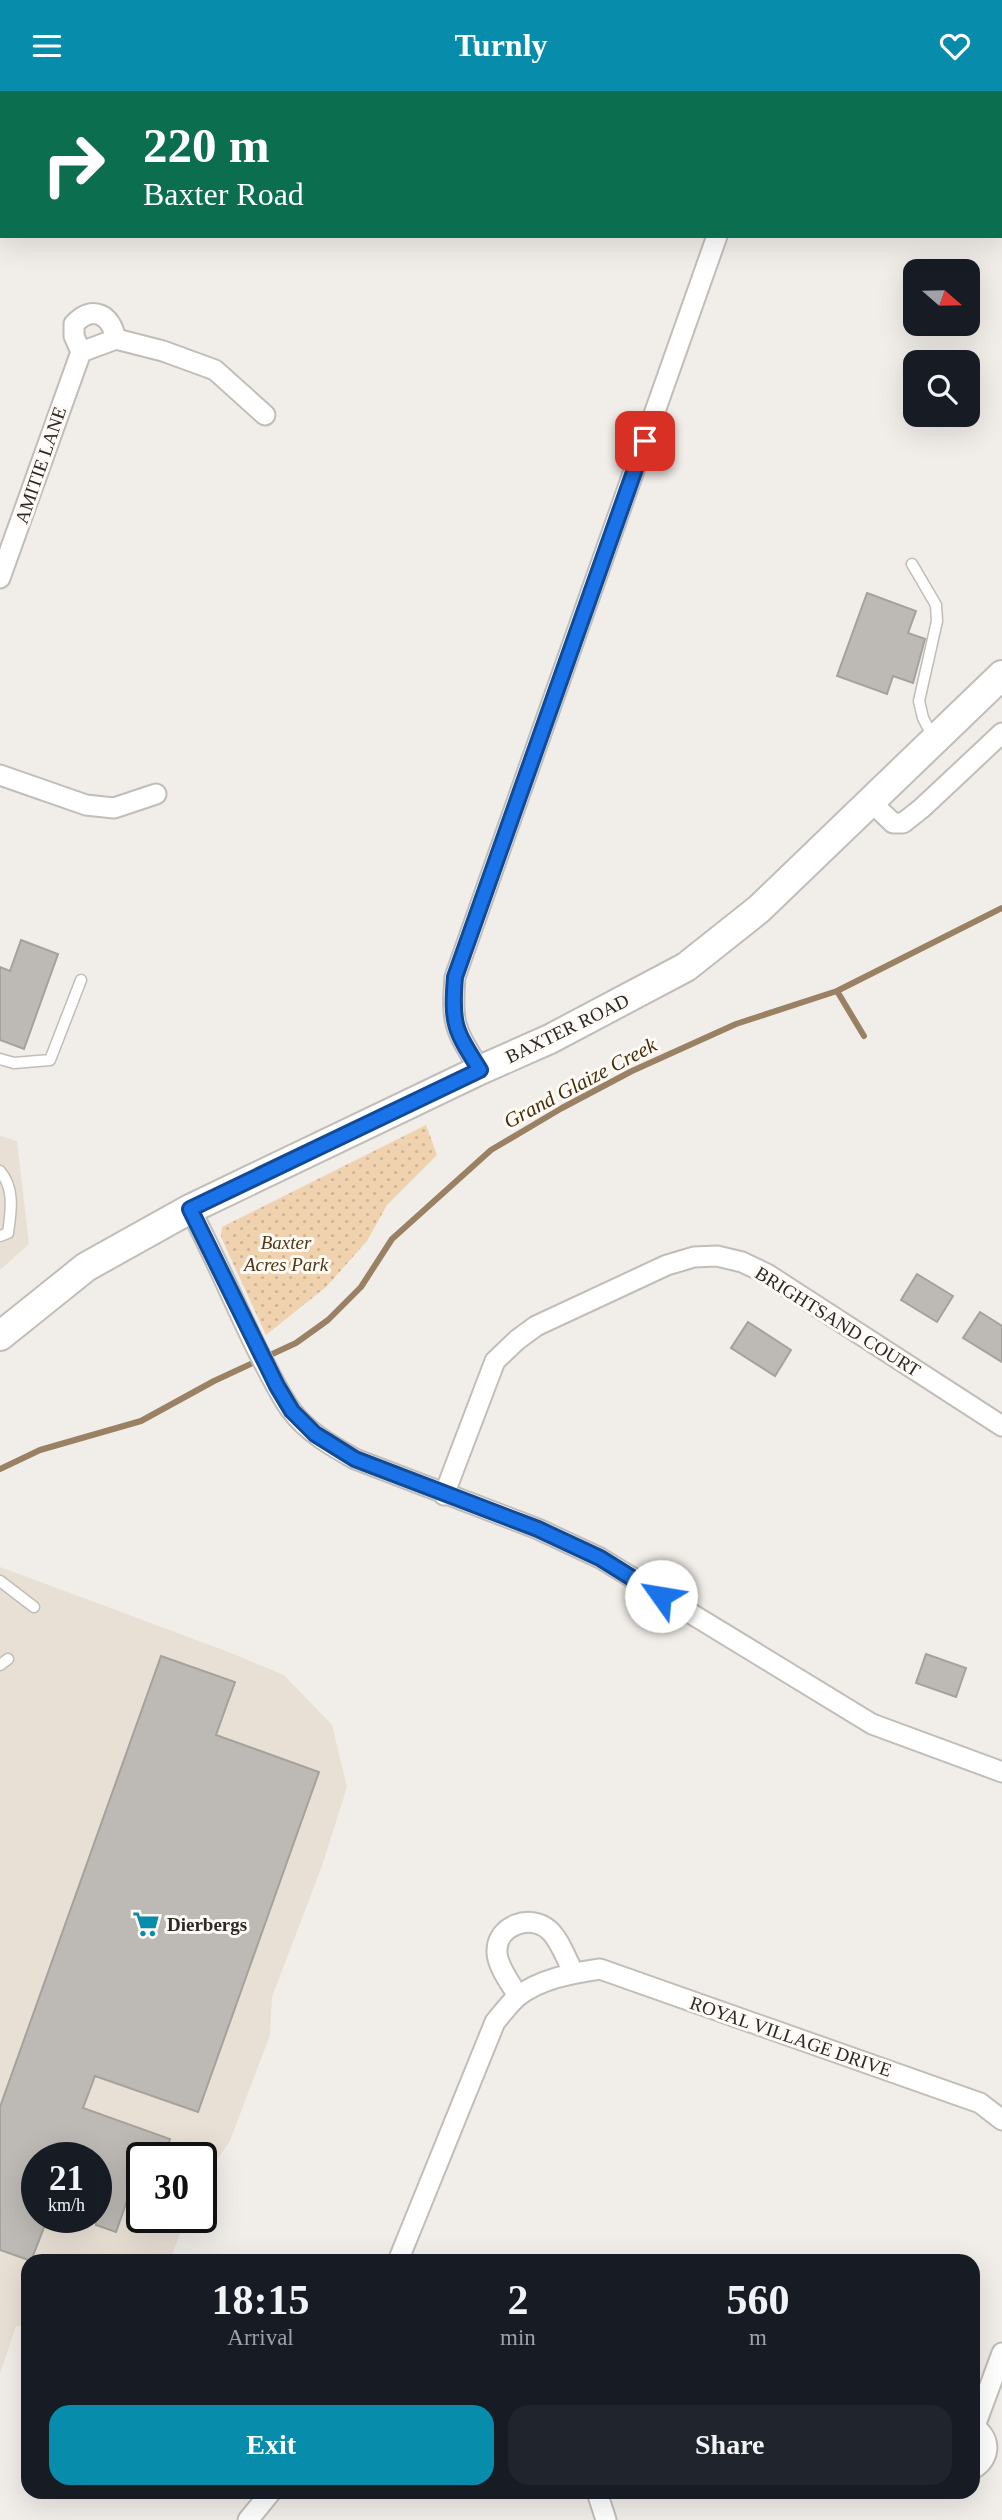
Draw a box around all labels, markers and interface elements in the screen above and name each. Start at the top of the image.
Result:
icon: menu [28,27,66,65]
text: Turnly [454,27,548,63]
icon: heart [936,27,974,65]
text: 220 m [143,118,270,173]
icon: right [28,119,119,210]
text: Baxter Road [143,176,304,212]
north arrow [903,259,980,336]
map controls [903,259,980,427]
button: search [903,350,980,427]
street label: AMITIE LANE [11,404,70,526]
pin [615,411,675,471]
icon: arrive [626,422,664,460]
street label: BAXTER ROAD [502,990,632,1067]
water label: Grand Glaize Creek [500,1032,661,1133]
park label: Baxter Acres Park [242,1232,329,1275]
street label: BRIGHTSAND COURT [751,1262,924,1381]
position arrow [624,1559,698,1633]
supermarket icon: Dierbergs [131,1909,161,1939]
place label: Dierbergs [167,1914,247,1935]
street label: ROYAL VILLAGE DRIVE [687,1992,895,2081]
speed limit sign: 30 [126,2142,217,2233]
text: 21 [49,2159,84,2198]
text: km/h [48,2195,85,2215]
text: 18:15 [212,2277,310,2323]
text: 2 [507,2277,528,2323]
text: 560 [726,2277,789,2323]
text: Arrival [227,2325,294,2350]
text: min [500,2325,536,2350]
text: m [749,2325,767,2350]
button: Exit [49,2405,494,2485]
button: Share [508,2405,952,2485]

